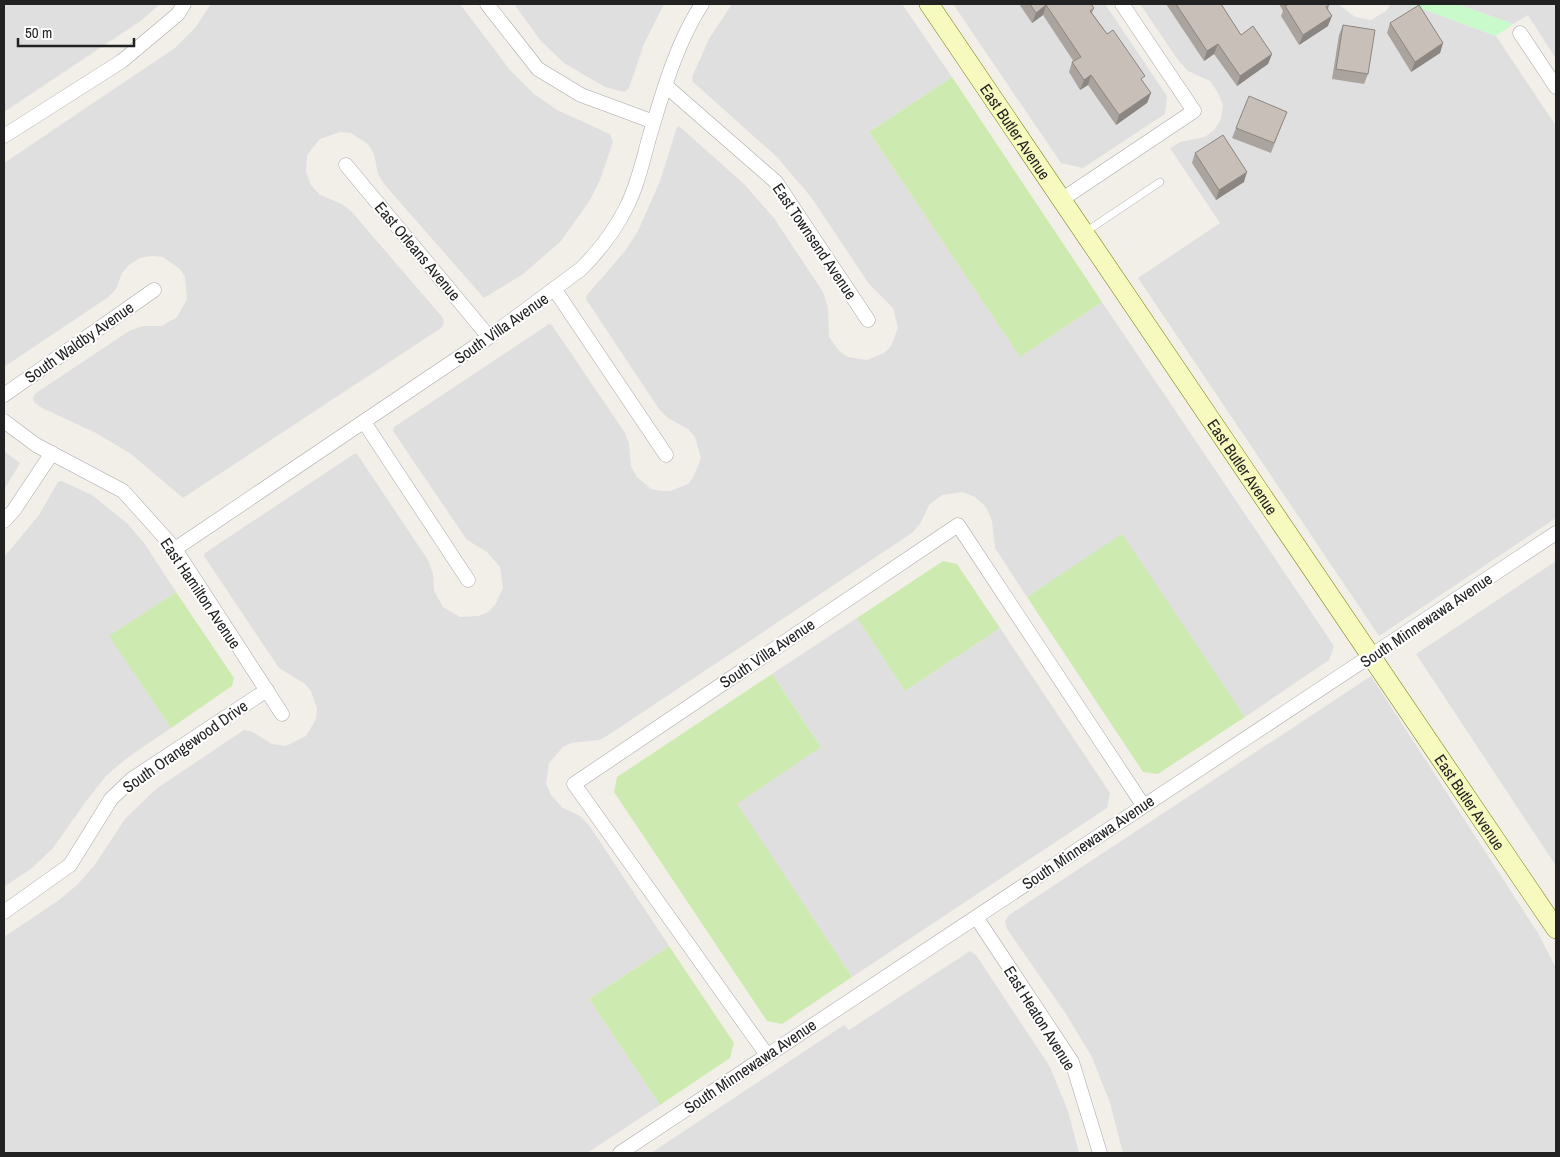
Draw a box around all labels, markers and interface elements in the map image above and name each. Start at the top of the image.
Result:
scale bar [18,15,134,47]
text: 50 m [25,22,52,43]
street label: East Butler Avenue [975,79,1056,184]
street label: East Townsend Avenue [768,178,862,304]
street label: East Orleans Avenue [370,197,466,305]
street label: South Villa Avenue [449,287,553,369]
street label: South Waldby Avenue [20,296,138,388]
street label: East Butler Avenue [1202,414,1283,519]
street label: East Hamilton Avenue [156,533,246,653]
street label: South Minnewawa Avenue [1356,568,1496,672]
street label: South Villa Avenue [715,613,819,693]
street label: South Orangewood Drive [118,695,252,797]
street label: East Butler Avenue [1430,750,1510,854]
street label: South Minnewawa Avenue [1018,790,1158,894]
street label: East Heaton Avenue [999,962,1081,1074]
street label: South Minnewawa Avenue [680,1014,820,1118]

